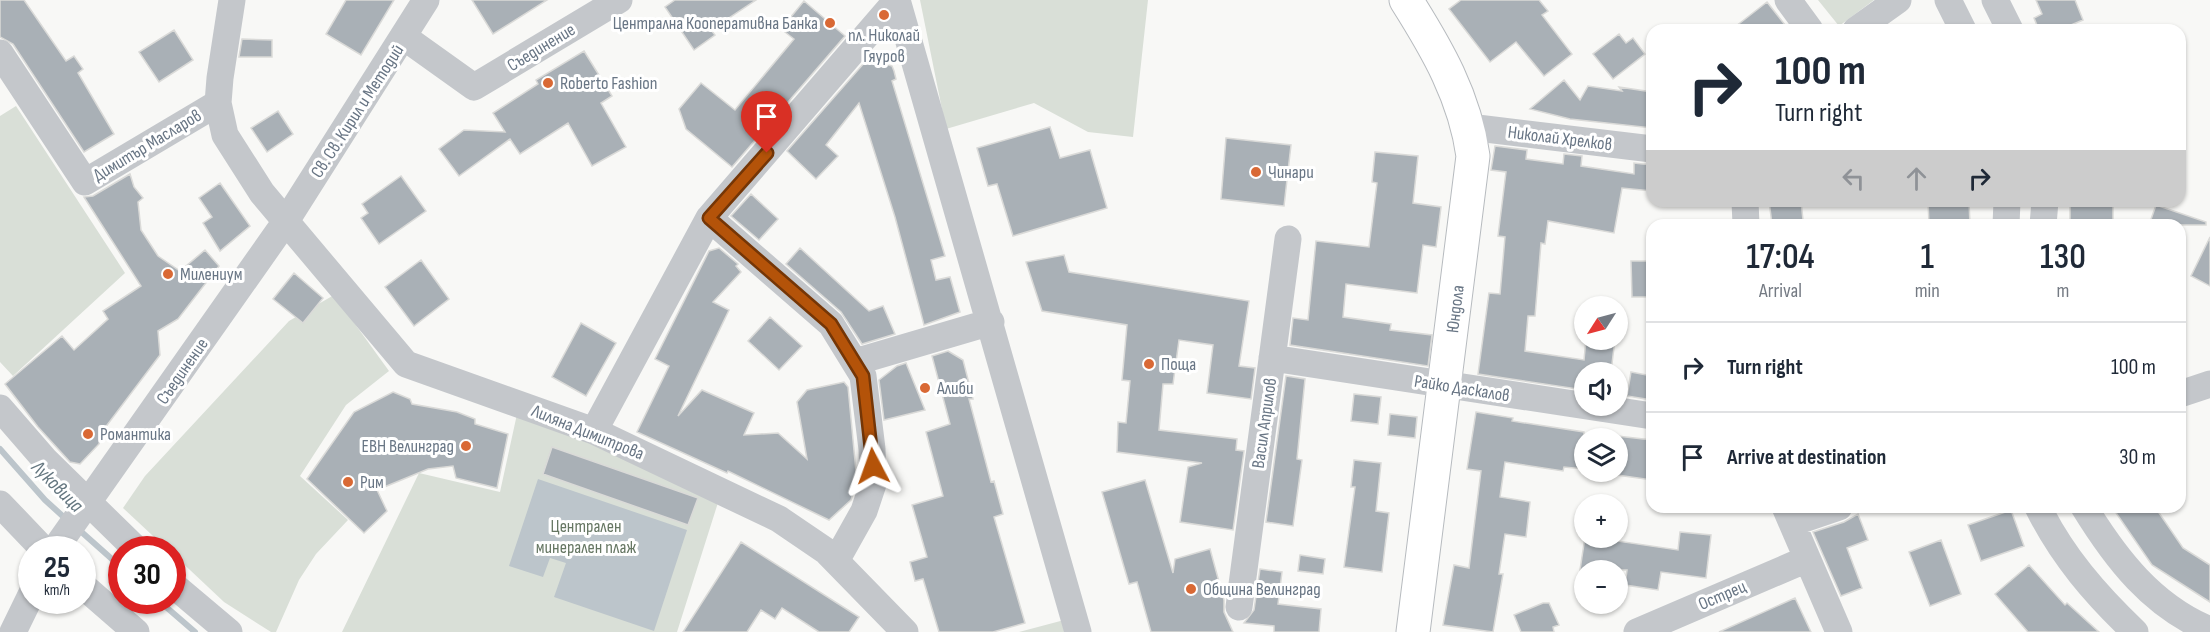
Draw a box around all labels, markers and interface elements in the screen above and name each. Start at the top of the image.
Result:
marker: пл. Николай Гяуров [877,8,891,22]
place label: Централна Кооперативна Банка [613,13,818,34]
marker: Централна Кооперативна Банка [823,16,837,30]
street label: Съединение [503,19,579,76]
place label: пл. Николай Гяуров [848,25,920,67]
street label: Св. Св. Кирил и Методий [307,41,408,182]
text: 100 m [1775,46,1866,97]
icon: right [1676,48,1754,126]
place label: Roberto Fashion [560,73,657,94]
marker: Roberto Fashion [541,76,555,90]
pin [741,91,792,153]
text: Turn right [1775,97,1862,129]
icon: arrive [750,100,783,133]
street label: Димитър Масларов [89,105,205,186]
street label: Николай Хрелков [1507,122,1613,155]
place label: Чинари [1268,162,1314,183]
icon: left [1837,162,1870,195]
icon: ahead [1900,162,1933,195]
icon: right [1963,162,1996,195]
marker: Чинари [1249,165,1263,179]
text: 17:04 [1746,236,1815,279]
text: 1 [1921,236,1934,279]
text: 130 [2040,236,2086,279]
place label: Милениум [180,264,243,285]
marker: Милениум [161,267,175,281]
text: Arrival [1759,279,1802,303]
text: min [1915,279,1940,303]
text: m [2056,279,2069,303]
street label: Юндола [1442,284,1469,334]
north arrow [1574,296,1628,350]
map controls [1574,296,1628,614]
street label: Съединение [152,334,213,408]
icon: right [1676,351,1709,384]
place label: Поща [1161,354,1196,375]
text: Turn right [1727,354,1803,381]
text: 100 m [2111,354,2156,381]
marker: Поща [1142,357,1156,371]
button: sound [1574,362,1628,416]
street label: Райко Даскалов [1413,371,1511,406]
street label: Васил Априлов [1248,377,1281,470]
place label: Алиби [936,378,974,399]
marker: Алиби [918,381,932,395]
street label: Лиляна Димитрова [528,400,647,465]
place label: Романтика [100,424,171,445]
marker: Романтика [81,427,95,441]
button: layers [1574,428,1628,482]
position arrow [841,434,905,498]
place label: ЕВН Велинград [362,436,454,457]
marker: ЕВН Велинград [459,439,473,453]
icon: arrive [1676,441,1709,474]
text: Arrive at destination [1727,444,1886,471]
text: 30 m [2119,444,2156,471]
water label: Луковица [26,455,88,518]
place label: Рим [360,472,384,493]
marker: Рим [341,475,355,489]
button: + [1574,494,1628,548]
park label: Централен минерален плаж [536,516,636,558]
speed limit sign: 30 [108,536,186,614]
text: 25 [44,550,70,586]
button: − [1574,560,1628,614]
street label: Острец [1695,576,1750,615]
place label: Община Велинград [1203,579,1321,600]
text: km/h [44,581,70,600]
marker: Община Велинград [1184,582,1198,596]

